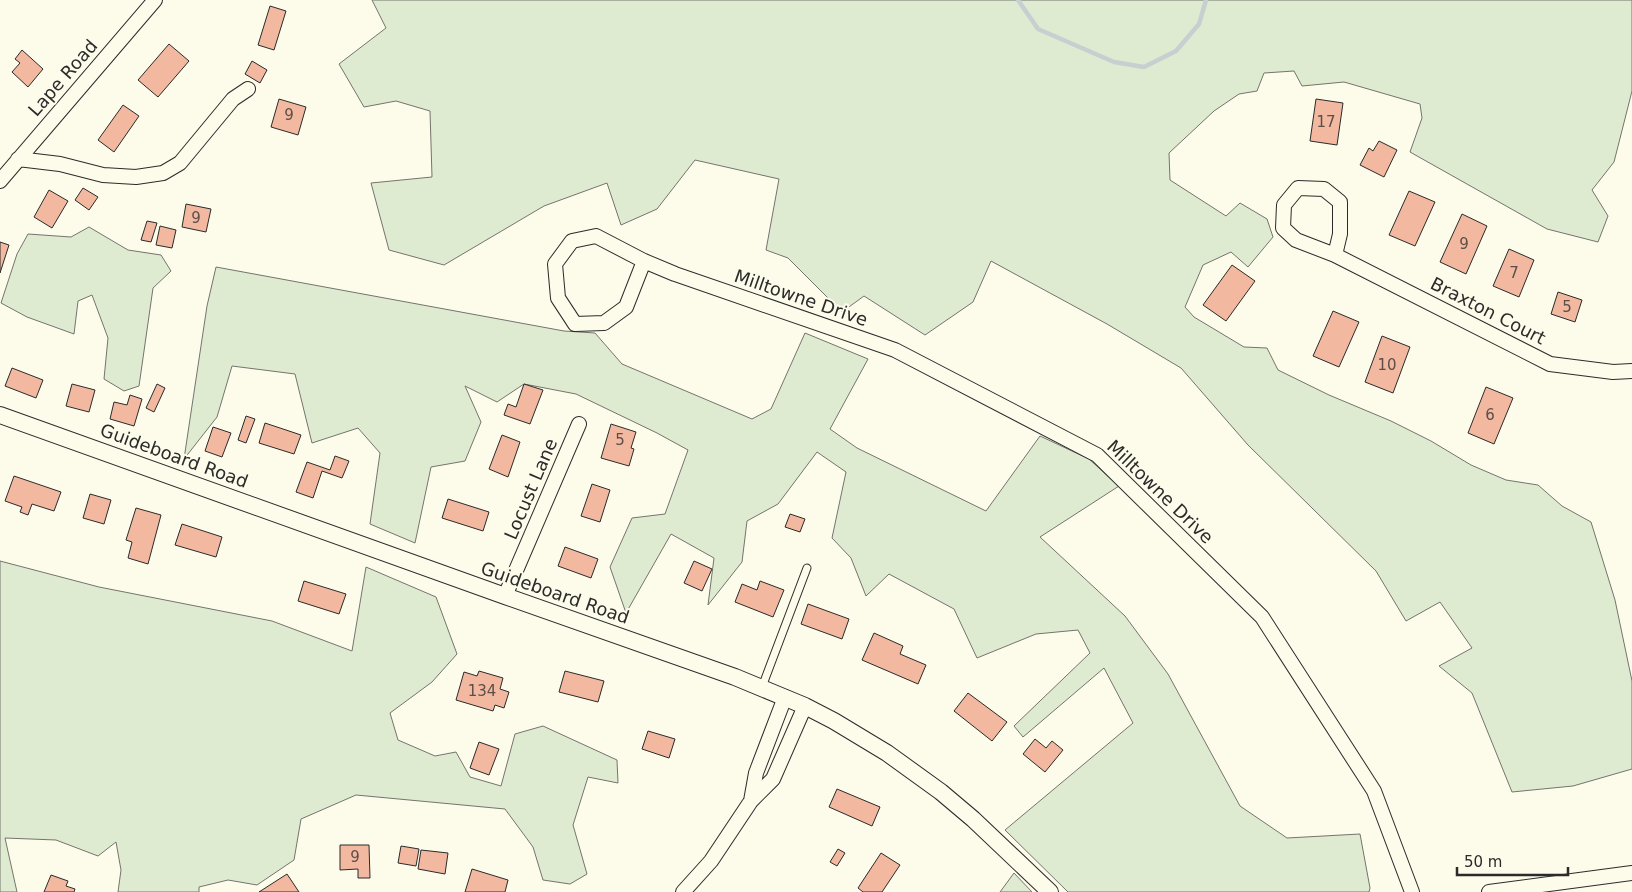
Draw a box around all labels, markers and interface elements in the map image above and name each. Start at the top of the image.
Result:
street label: Lape Road [24,35,102,120]
house number: 9 [284,106,294,124]
house number: 17 [1316,113,1336,131]
house number: 9 [191,209,201,227]
house number: 9 [1459,235,1469,253]
house number: 7 [1509,264,1519,282]
street label: Milltowne Drive [732,265,871,330]
street label: Braxton Court [1427,273,1549,349]
house number: 5 [1562,298,1572,316]
house number: 10 [1377,356,1397,374]
house number: 6 [1485,406,1495,424]
street label: Guideboard Road [97,419,251,492]
house number: 5 [615,431,625,449]
street label: Locust Lane [500,435,561,542]
street label: Milltowne Drive [1103,436,1218,548]
street label: Guideboard Road [478,557,632,628]
house number: 134 [468,682,496,700]
scale bar [1457,844,1568,876]
house number: 9 [350,848,360,866]
text: 50 m [1464,853,1502,871]

